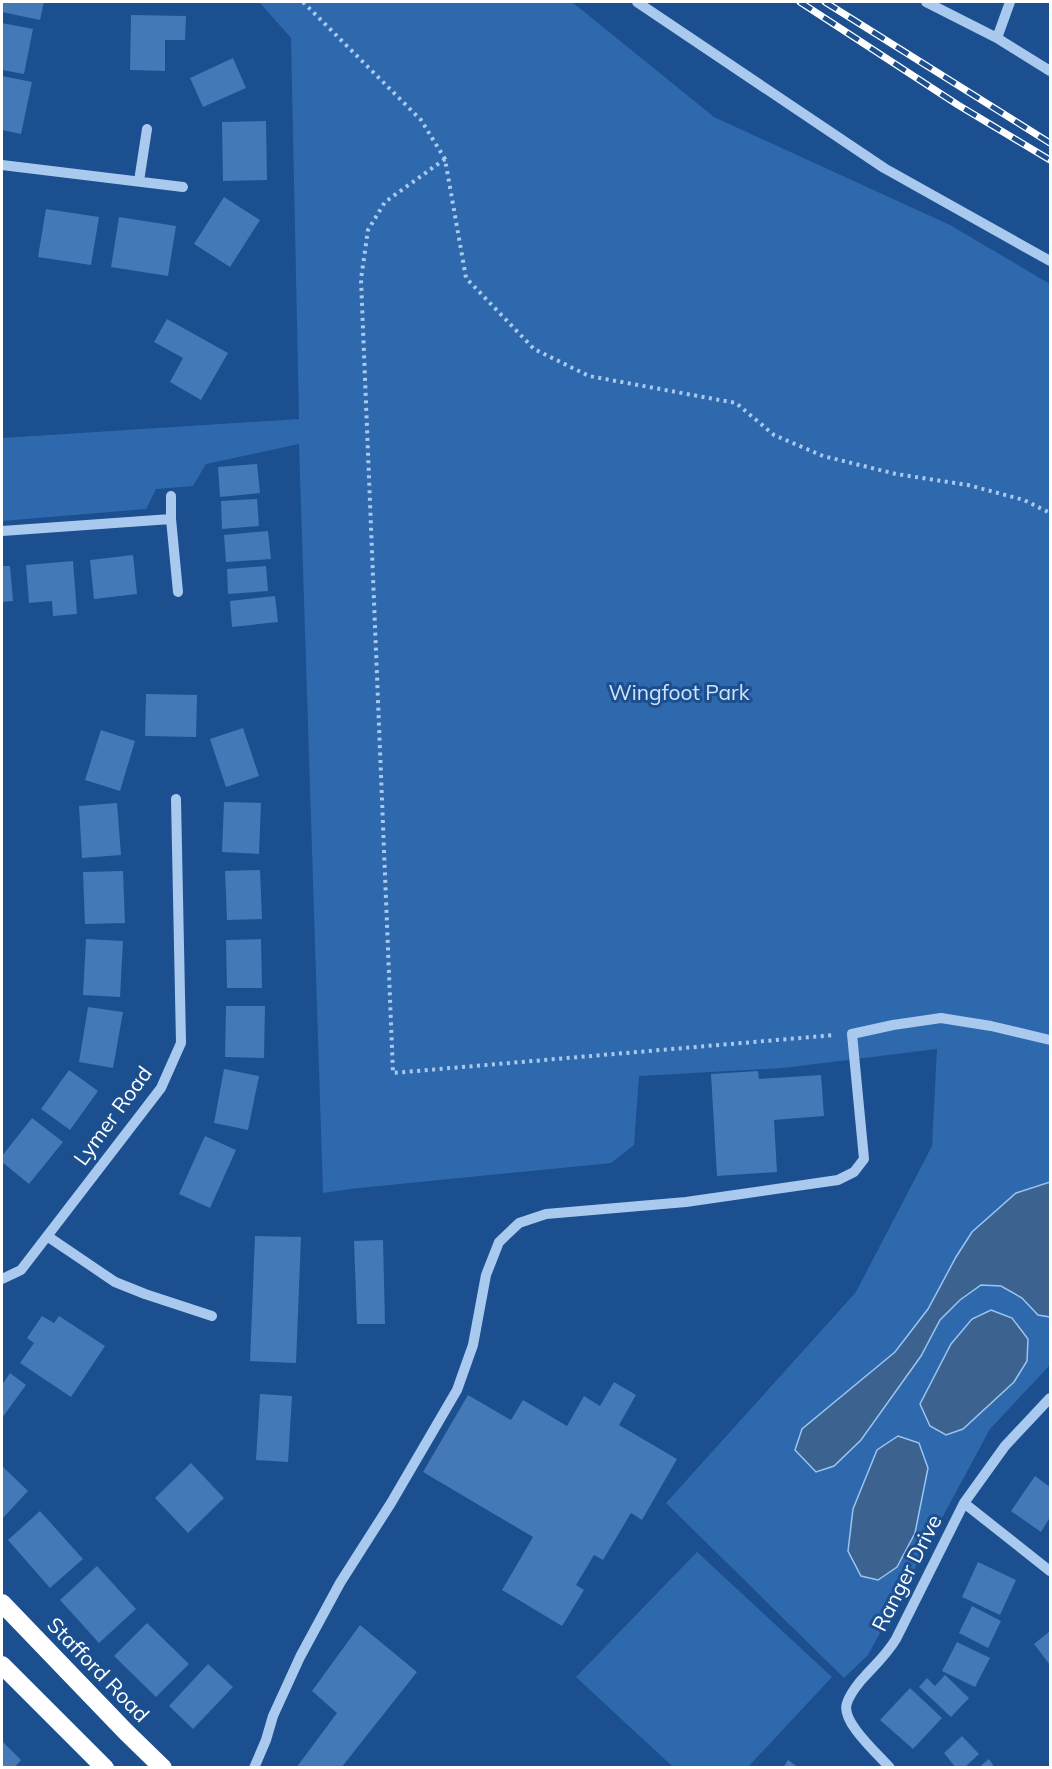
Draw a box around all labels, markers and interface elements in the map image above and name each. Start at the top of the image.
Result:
park label: Wingfoot Park [608,679,750,705]
street label: Lymer Road [68,1061,157,1170]
street label: Ranger Drive [866,1510,947,1635]
street label: Stafford Road [42,1612,155,1727]

